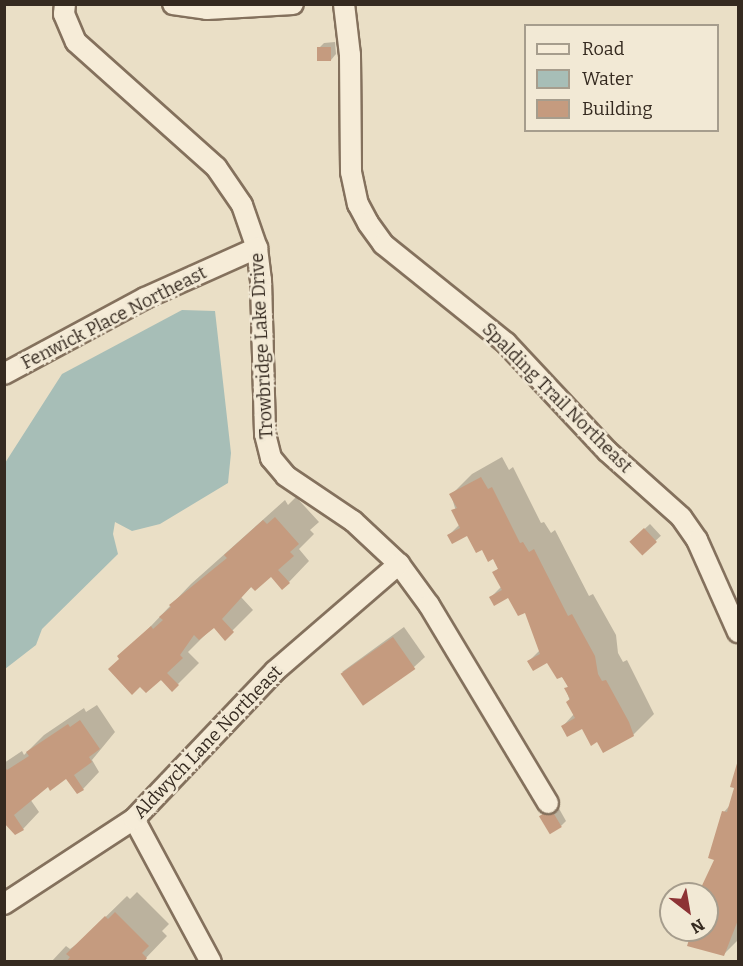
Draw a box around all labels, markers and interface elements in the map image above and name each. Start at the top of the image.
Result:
legend [524,24,719,132]
text: Road [582,38,624,60]
text: Water [582,68,633,90]
text: Building [582,98,653,120]
street label: Trowbridge Lake Drive [246,252,278,440]
street label: Fenwick Place Northeast [18,262,210,374]
street label: Spalding Trail Northeast [478,319,636,477]
street label: Aldwych Lane Northeast [129,661,287,823]
north arrow [659,882,719,942]
text: N [687,915,708,937]

